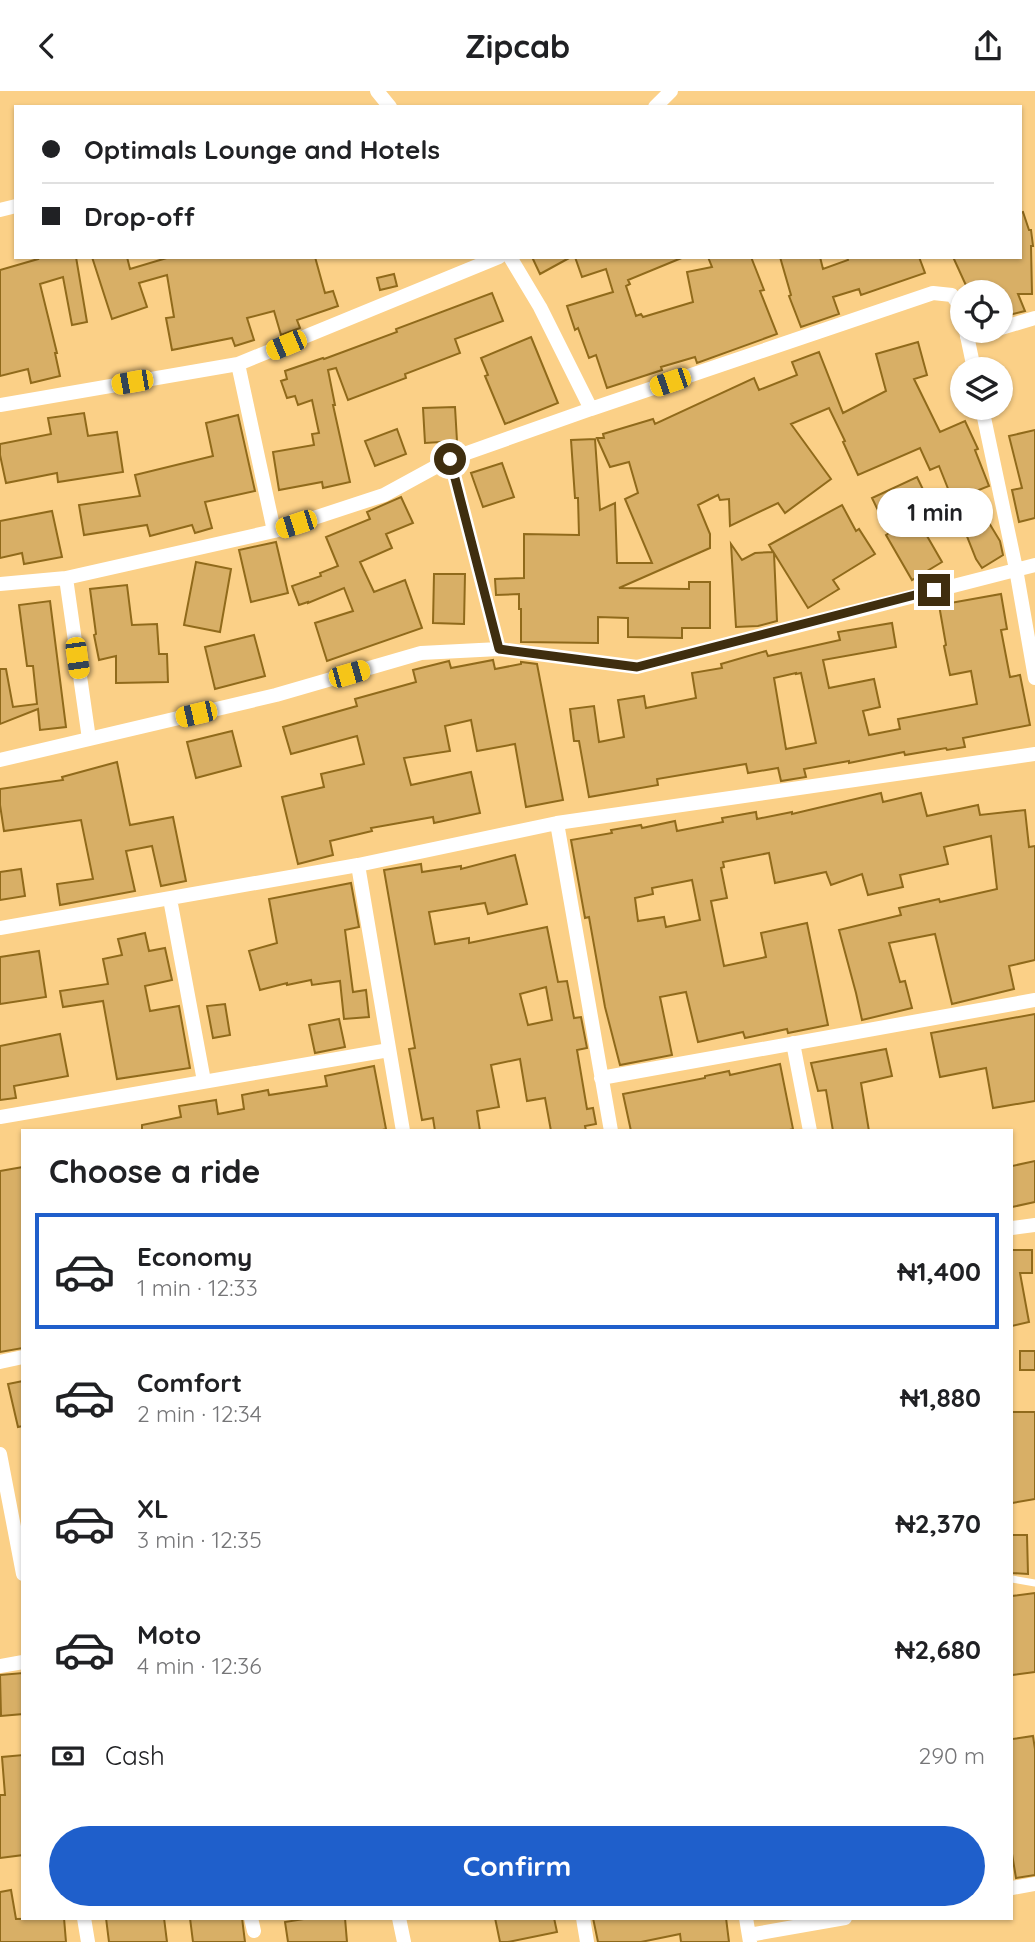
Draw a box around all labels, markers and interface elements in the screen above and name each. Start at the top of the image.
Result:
text: Zipcab [465,26,570,66]
icon: back [28,27,66,65]
icon: share [969,27,1007,65]
text: Optimals Lounge and Hotels [84,133,440,166]
text: Drop-off [84,200,195,233]
map controls [950,280,1013,420]
button: locate [950,280,1013,343]
car [263,327,310,363]
button: layers [950,357,1013,420]
car [647,365,694,399]
car [110,368,155,396]
route start [434,443,466,475]
callout: 1 min [876,489,992,538]
text: 1 min [907,498,963,527]
car [273,508,320,540]
route end [918,574,950,606]
car [64,636,91,680]
car [326,658,373,690]
car [174,699,219,729]
text: Choose a ride [49,1151,261,1191]
icon: car [53,1240,116,1303]
text: Economy [137,1240,252,1273]
text: ₦1,400 [897,1255,981,1288]
text: 1 min · 12:33 [137,1273,258,1302]
icon: car [53,1366,116,1429]
text: Comfort [137,1366,242,1399]
text: ₦1,880 [900,1381,981,1414]
text: 2 min · 12:34 [137,1399,262,1428]
icon: car [53,1492,116,1555]
text: XL [137,1492,169,1525]
text: ₦2,370 [896,1507,981,1540]
text: 3 min · 12:35 [137,1525,262,1554]
icon: car [53,1618,116,1681]
text: Moto [137,1618,201,1651]
text: ₦2,680 [895,1633,981,1666]
text: 4 min · 12:36 [137,1651,262,1680]
icon: cash [49,1737,87,1775]
text: Cash [105,1739,165,1772]
text: 290 m [918,1741,985,1770]
button: Confirm [49,1826,985,1906]

